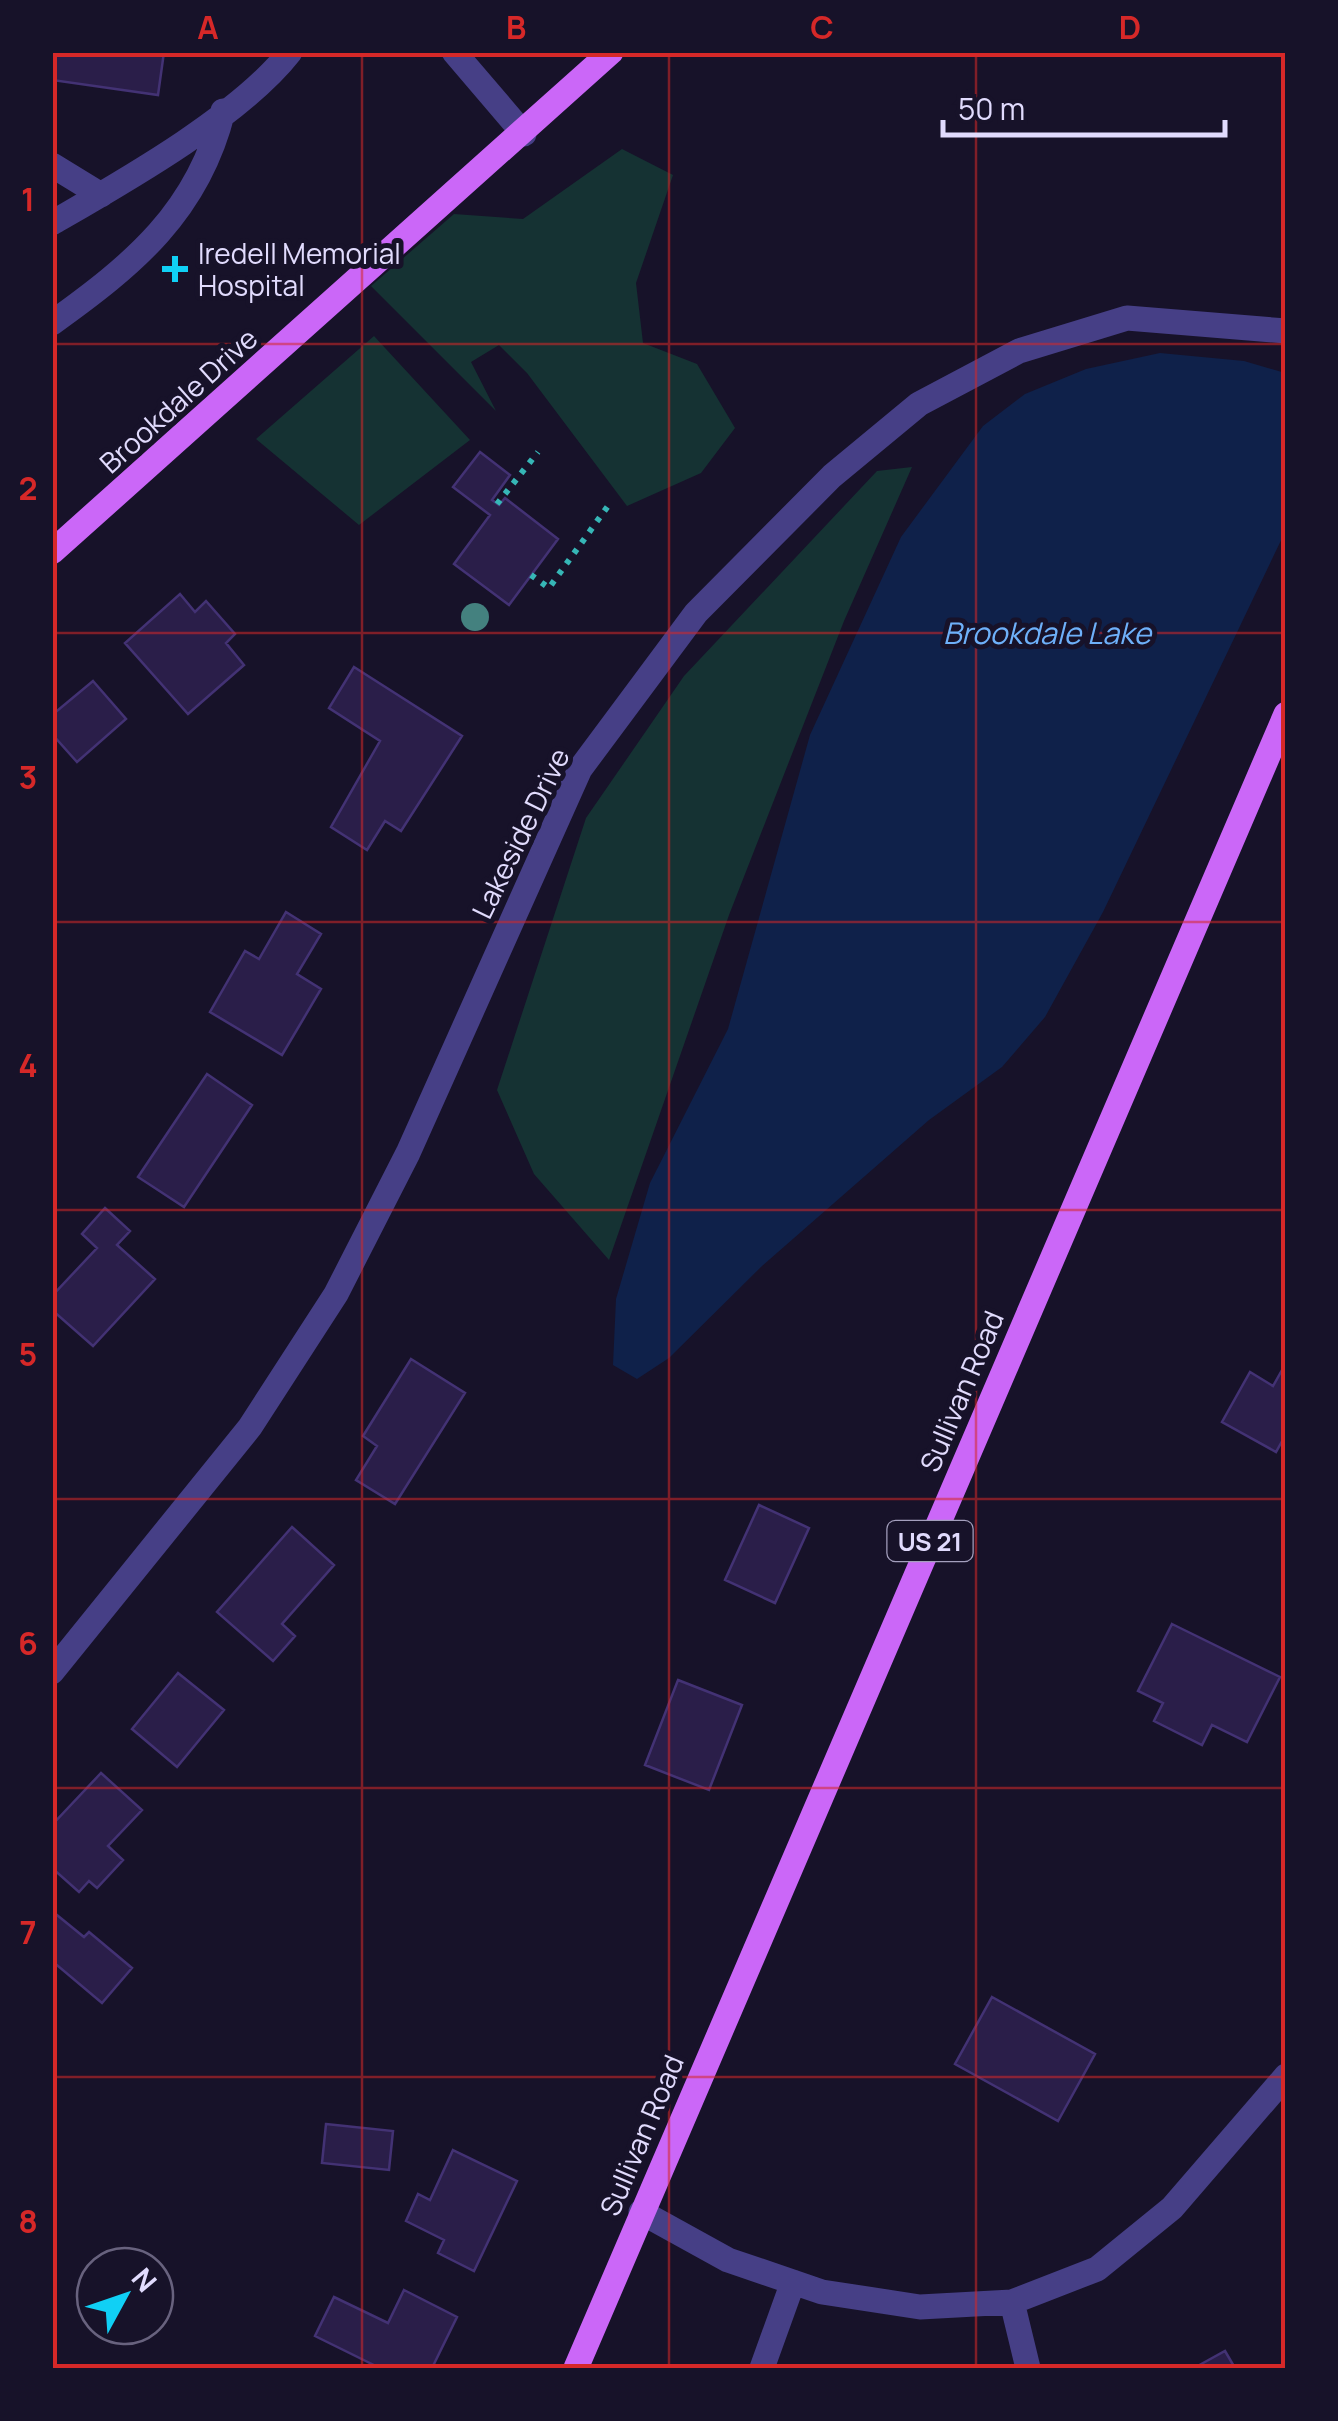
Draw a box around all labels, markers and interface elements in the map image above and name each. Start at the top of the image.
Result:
text: A [197,5,219,49]
text: B [506,5,526,49]
text: C [810,5,834,49]
text: D [1119,5,1141,49]
scale bar [943,75,1226,137]
text: 50 m [958,88,1025,129]
text: 1 [21,177,35,221]
place label: Iredell Memorial Hospital [198,234,401,304]
marker: Iredell Memorial Hospital [162,256,188,282]
street label: Brookdale Drive [91,319,265,481]
text: 2 [18,466,38,510]
water label: Brookdale Lake [943,612,1152,653]
street label: Lakeside Drive [462,741,578,925]
text: 3 [19,755,37,799]
text: 4 [18,1043,38,1087]
street label: Sullivan Road [910,1305,1012,1477]
text: 5 [19,1332,37,1376]
road number: US 21 [888,1521,972,1561]
text: 6 [18,1621,38,1665]
text: 7 [19,1910,37,1954]
street label: Sullivan Road [590,2049,692,2221]
text: 8 [18,2199,38,2243]
north arrow [75,2246,175,2346]
text: N [124,2259,166,2299]

